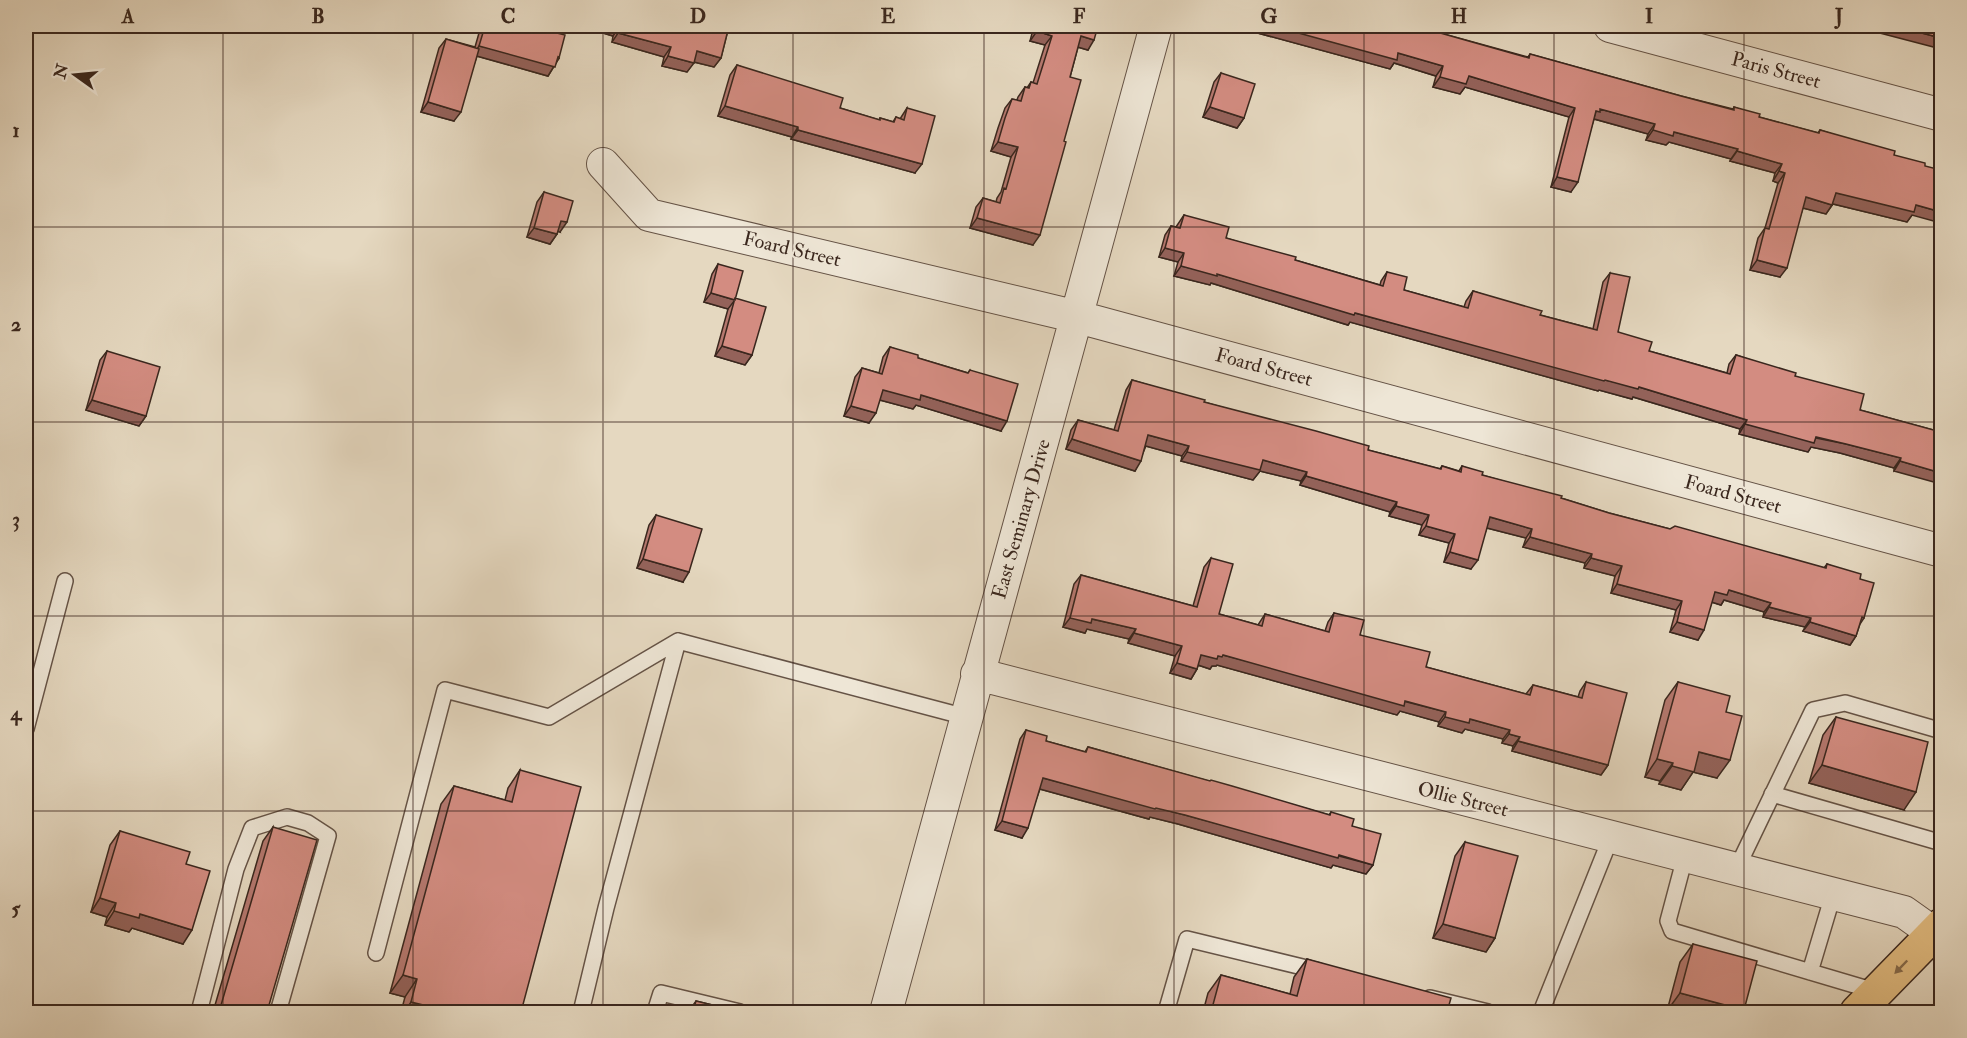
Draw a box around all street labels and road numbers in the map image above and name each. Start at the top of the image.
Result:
street label: Paris Street [1729,46,1824,94]
street label: Foard Street [741,226,844,272]
street label: Foard Street [1213,342,1316,392]
street label: East Seminary Drive [986,436,1056,602]
street label: Foard Street [1682,469,1785,519]
street label: Ollie Street [1415,776,1511,822]

